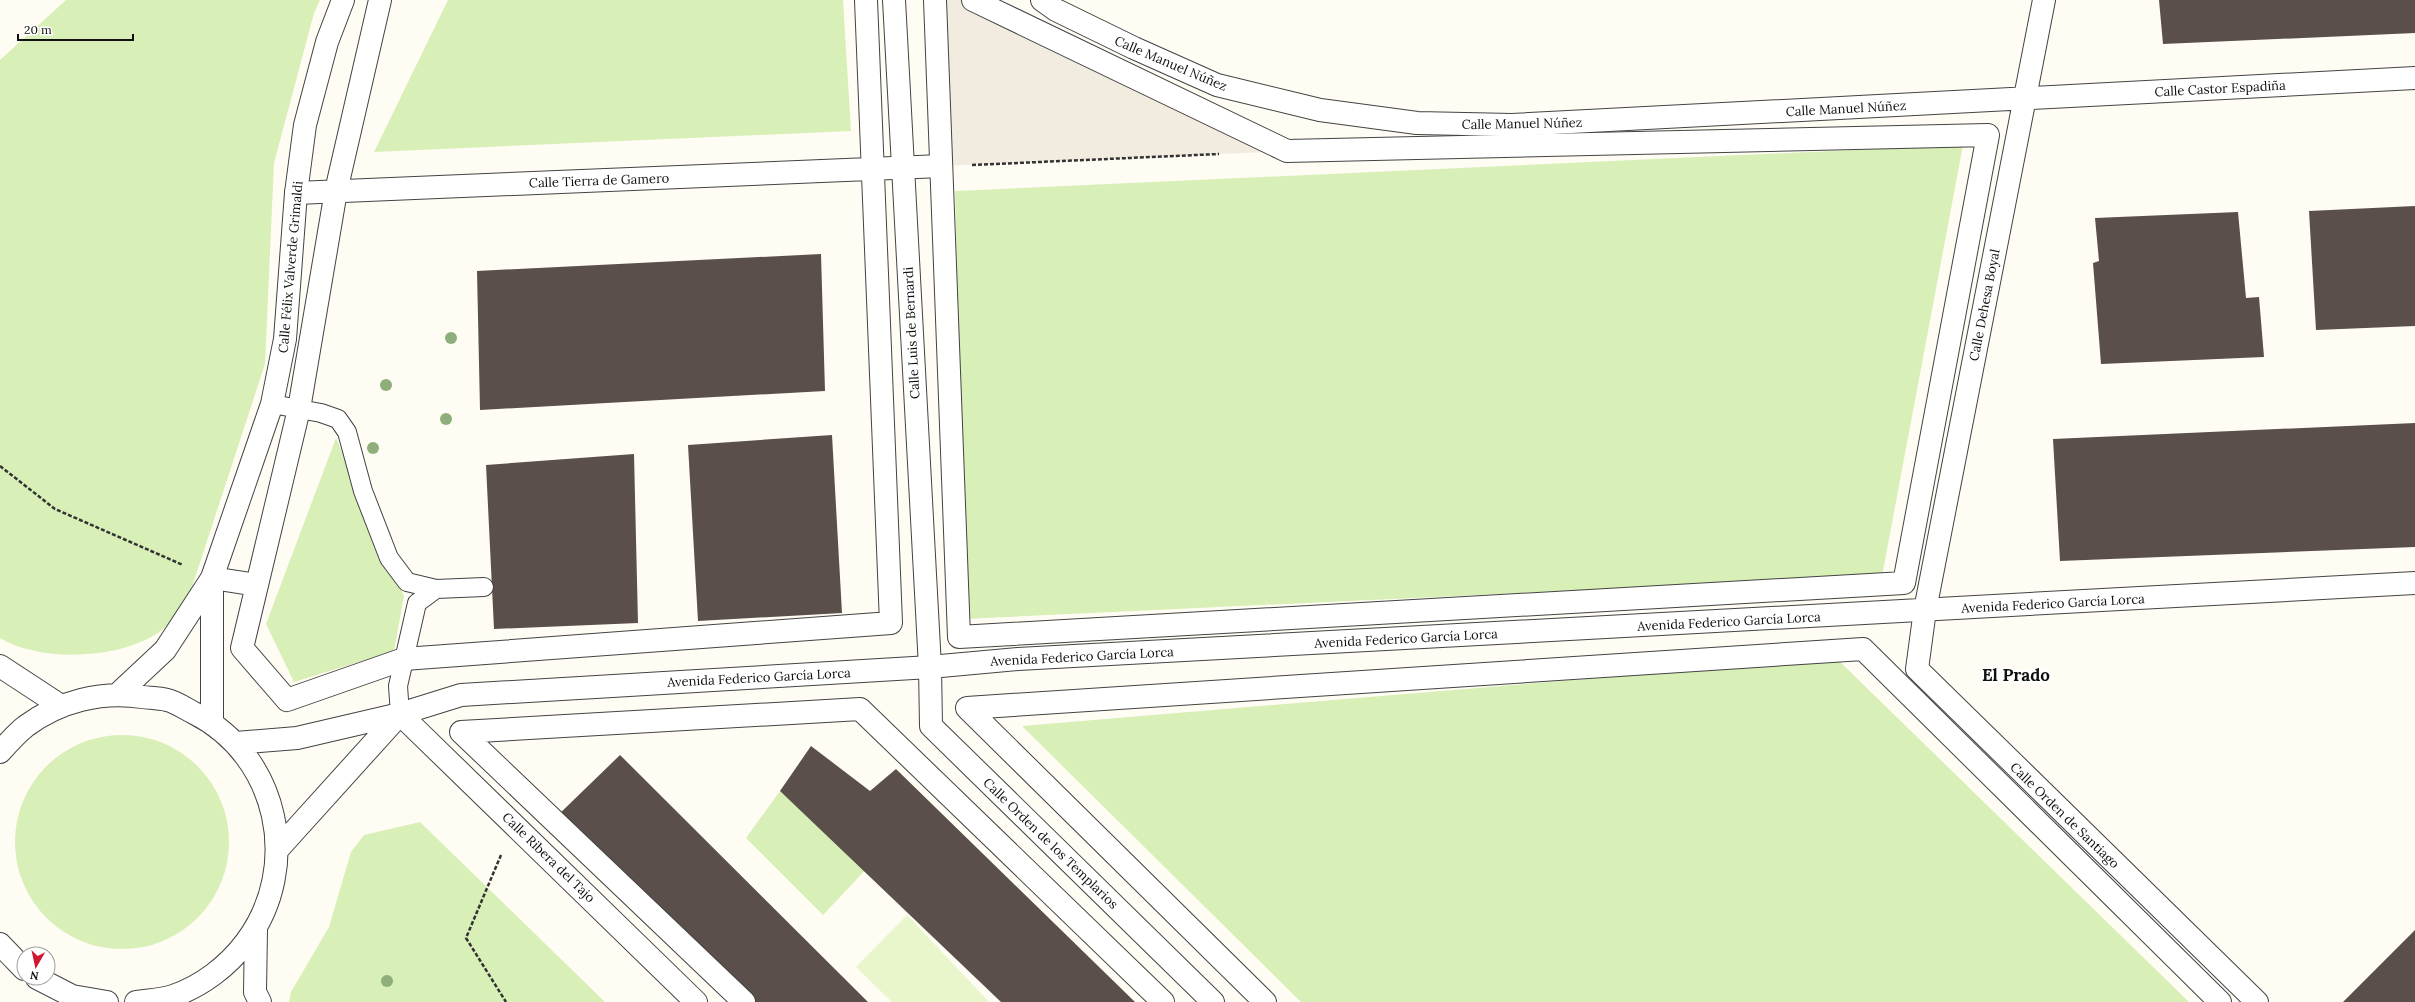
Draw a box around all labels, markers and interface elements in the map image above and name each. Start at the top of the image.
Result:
scale bar [18,16,133,42]
text: 20 m [24,22,52,37]
street label: Calle Manuel Núñez [1112,32,1230,95]
street label: Calle Castor Espadiña [2154,77,2286,100]
street label: Calle Manuel Núñez [1785,97,1907,120]
street label: Calle Manuel Núñez [1461,114,1583,133]
street label: Calle Tierra de Gamero [529,170,670,191]
street label: Calle Félix Valverde Grimaldi [274,180,307,354]
street label: Calle Dehesa Boyal [1965,247,2004,363]
street label: Calle Luis de Bernardi [900,266,923,399]
street label: Avenida Federico García Lorca [1960,590,2146,617]
street label: Avenida Federico García Lorca [1636,608,1822,635]
street label: Avenida Federico García Lorca [1313,625,1499,652]
street label: Avenida Federico García Lorca [989,643,1175,670]
street label: Avenida Federico García Lorca [666,664,852,691]
district label: El Prado [1982,664,2050,686]
street label: Calle Orden de Santiago [2006,759,2123,872]
street label: Calle Orden de los Templarios [980,774,1122,912]
street label: Calle Ribera del Tajo [499,809,599,906]
north arrow [16,946,56,986]
text: N [29,968,40,983]

